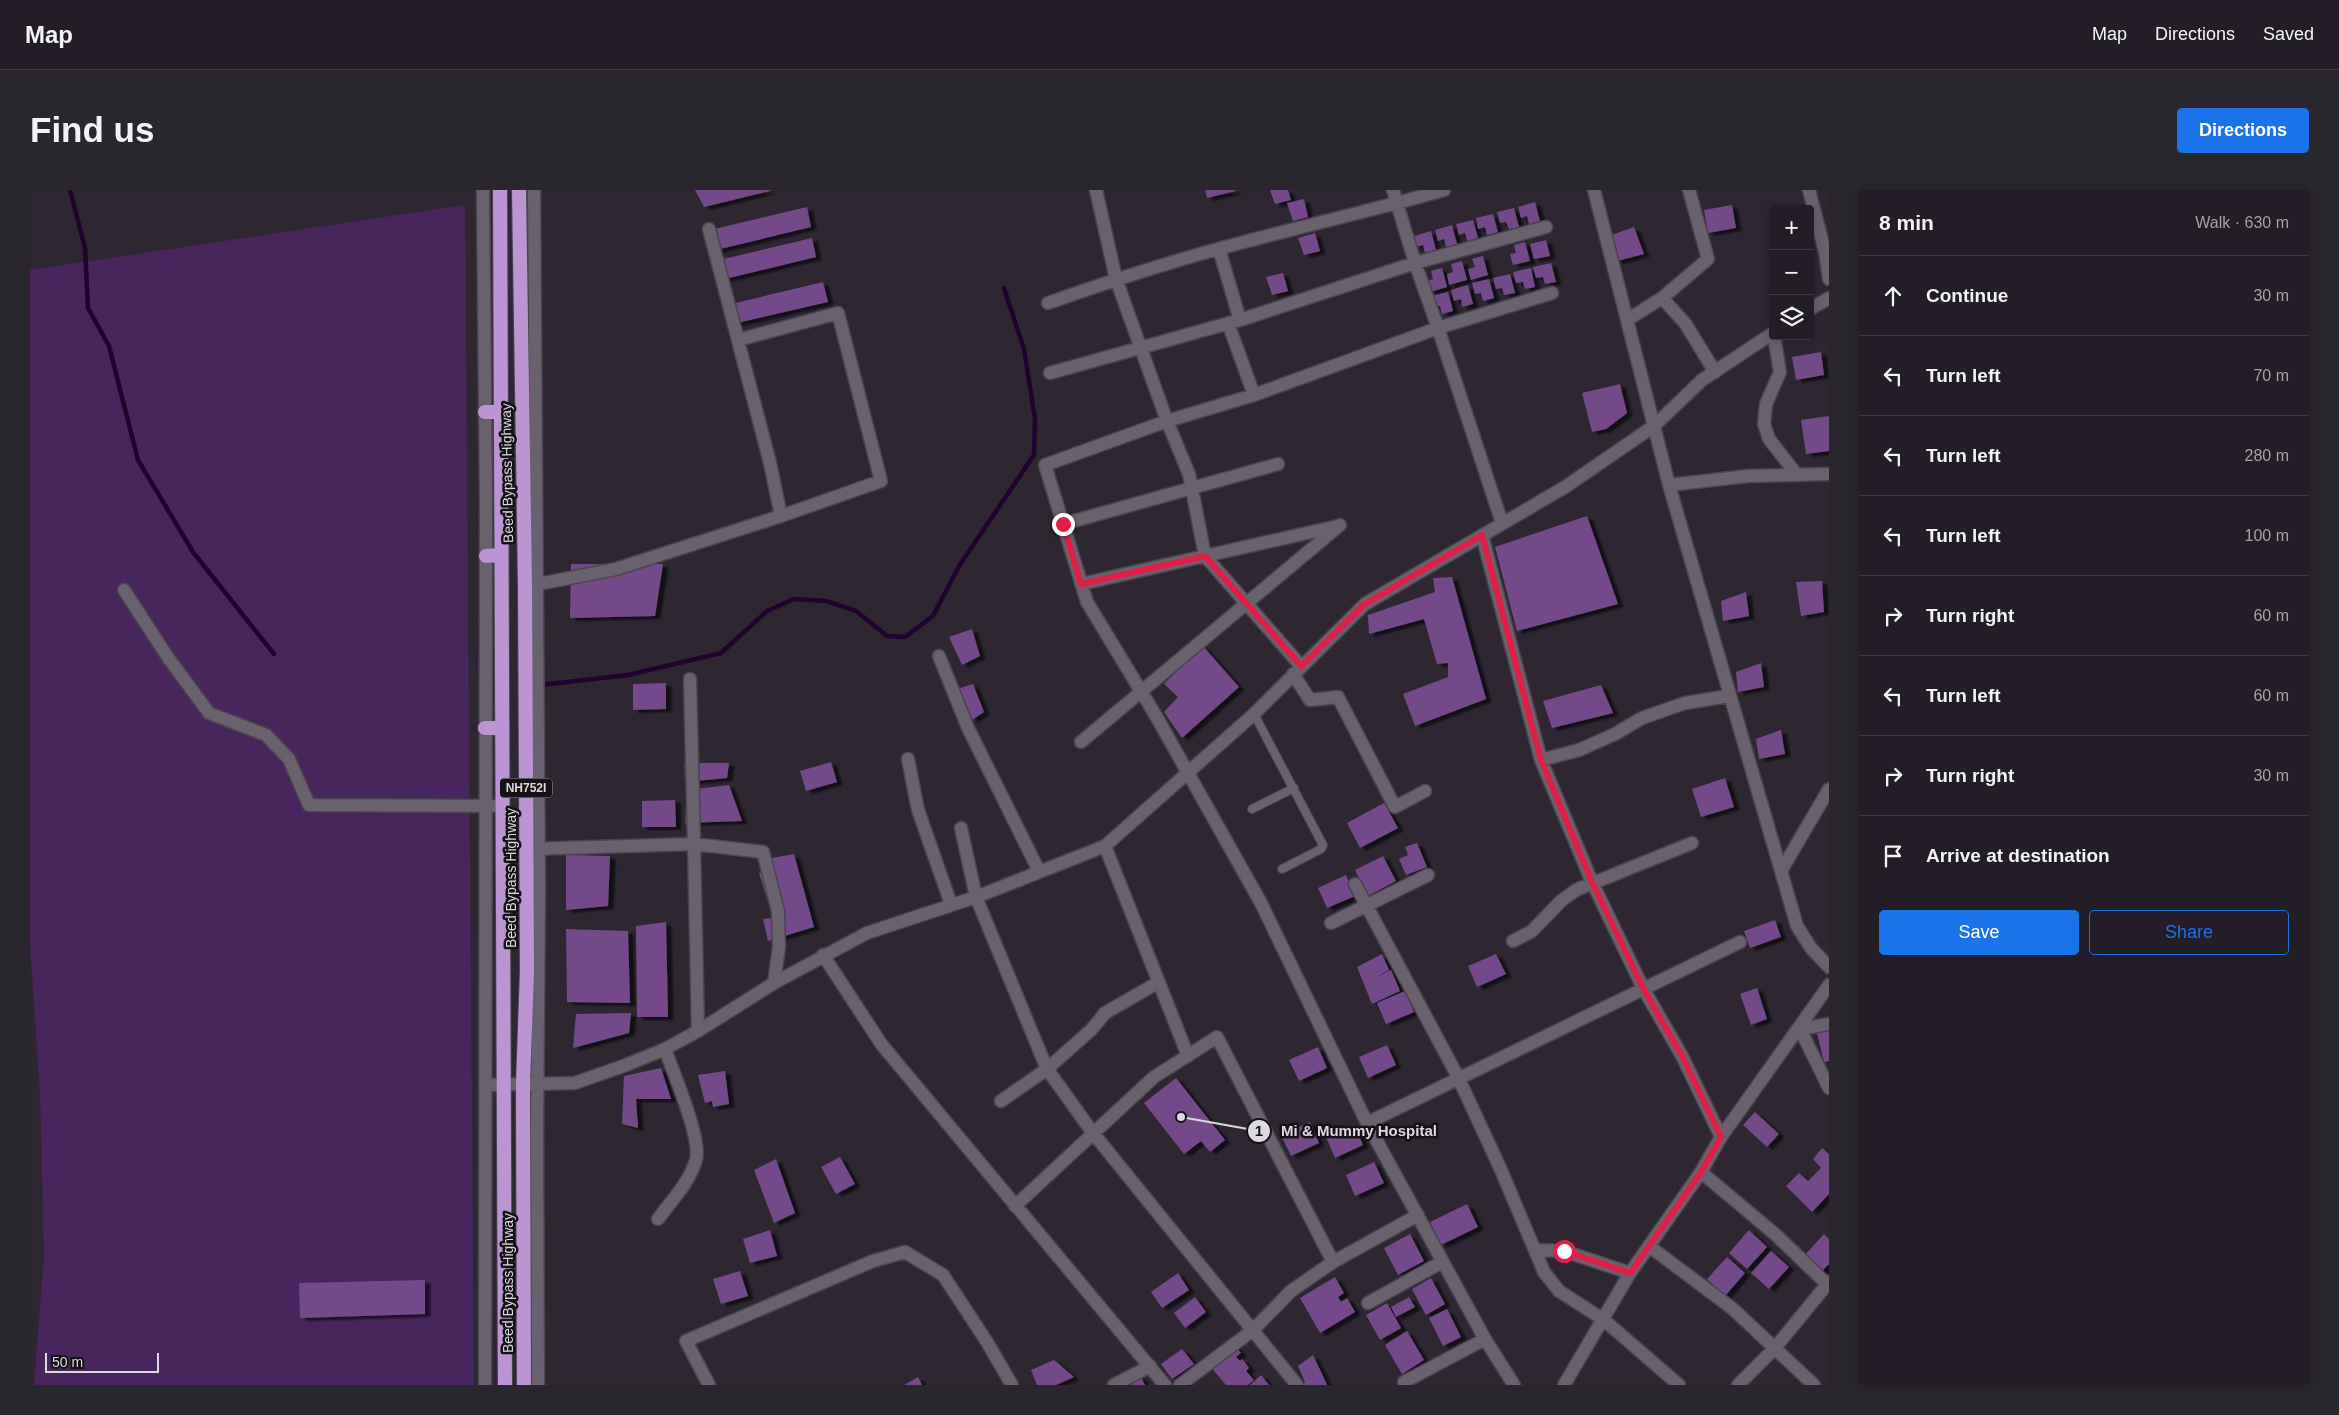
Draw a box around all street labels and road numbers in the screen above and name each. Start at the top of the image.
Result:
street label: Beed Bypass Highway [498,403,516,543]
road number: NH752I [500,778,552,798]
street label: Beed Bypass Highway [503,808,519,948]
street label: Beed Bypass Highway [500,1213,516,1353]

